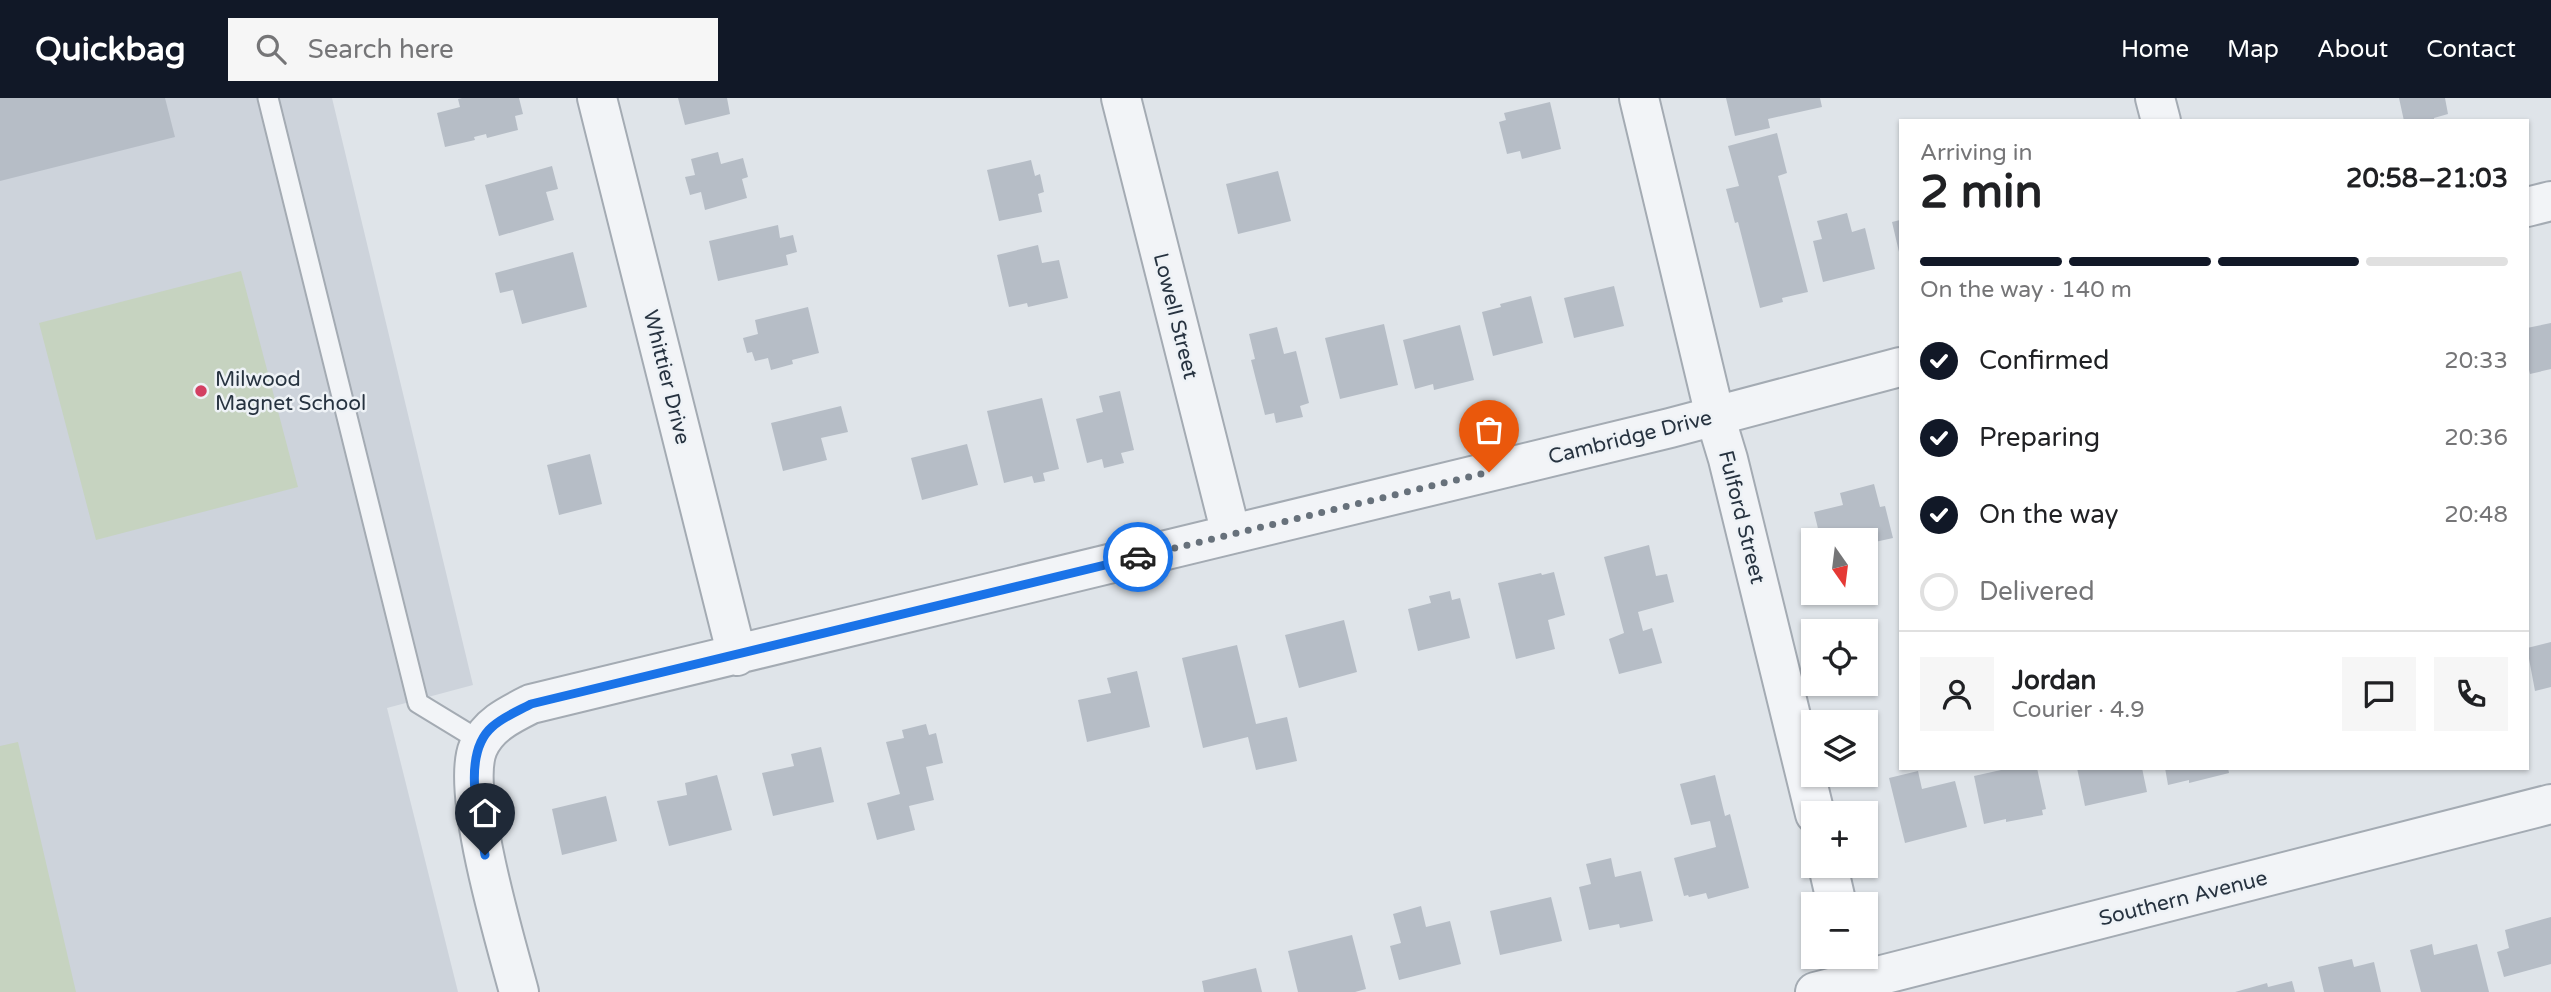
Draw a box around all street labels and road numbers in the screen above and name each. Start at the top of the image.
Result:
street label: Lowell Street [1148,250,1203,382]
street label: Whittier Drive [638,307,695,447]
street label: Cambridge Drive [1546,405,1715,470]
street label: Fulford Street [1713,448,1770,586]
street label: Southern Avenue [2096,865,2270,931]

